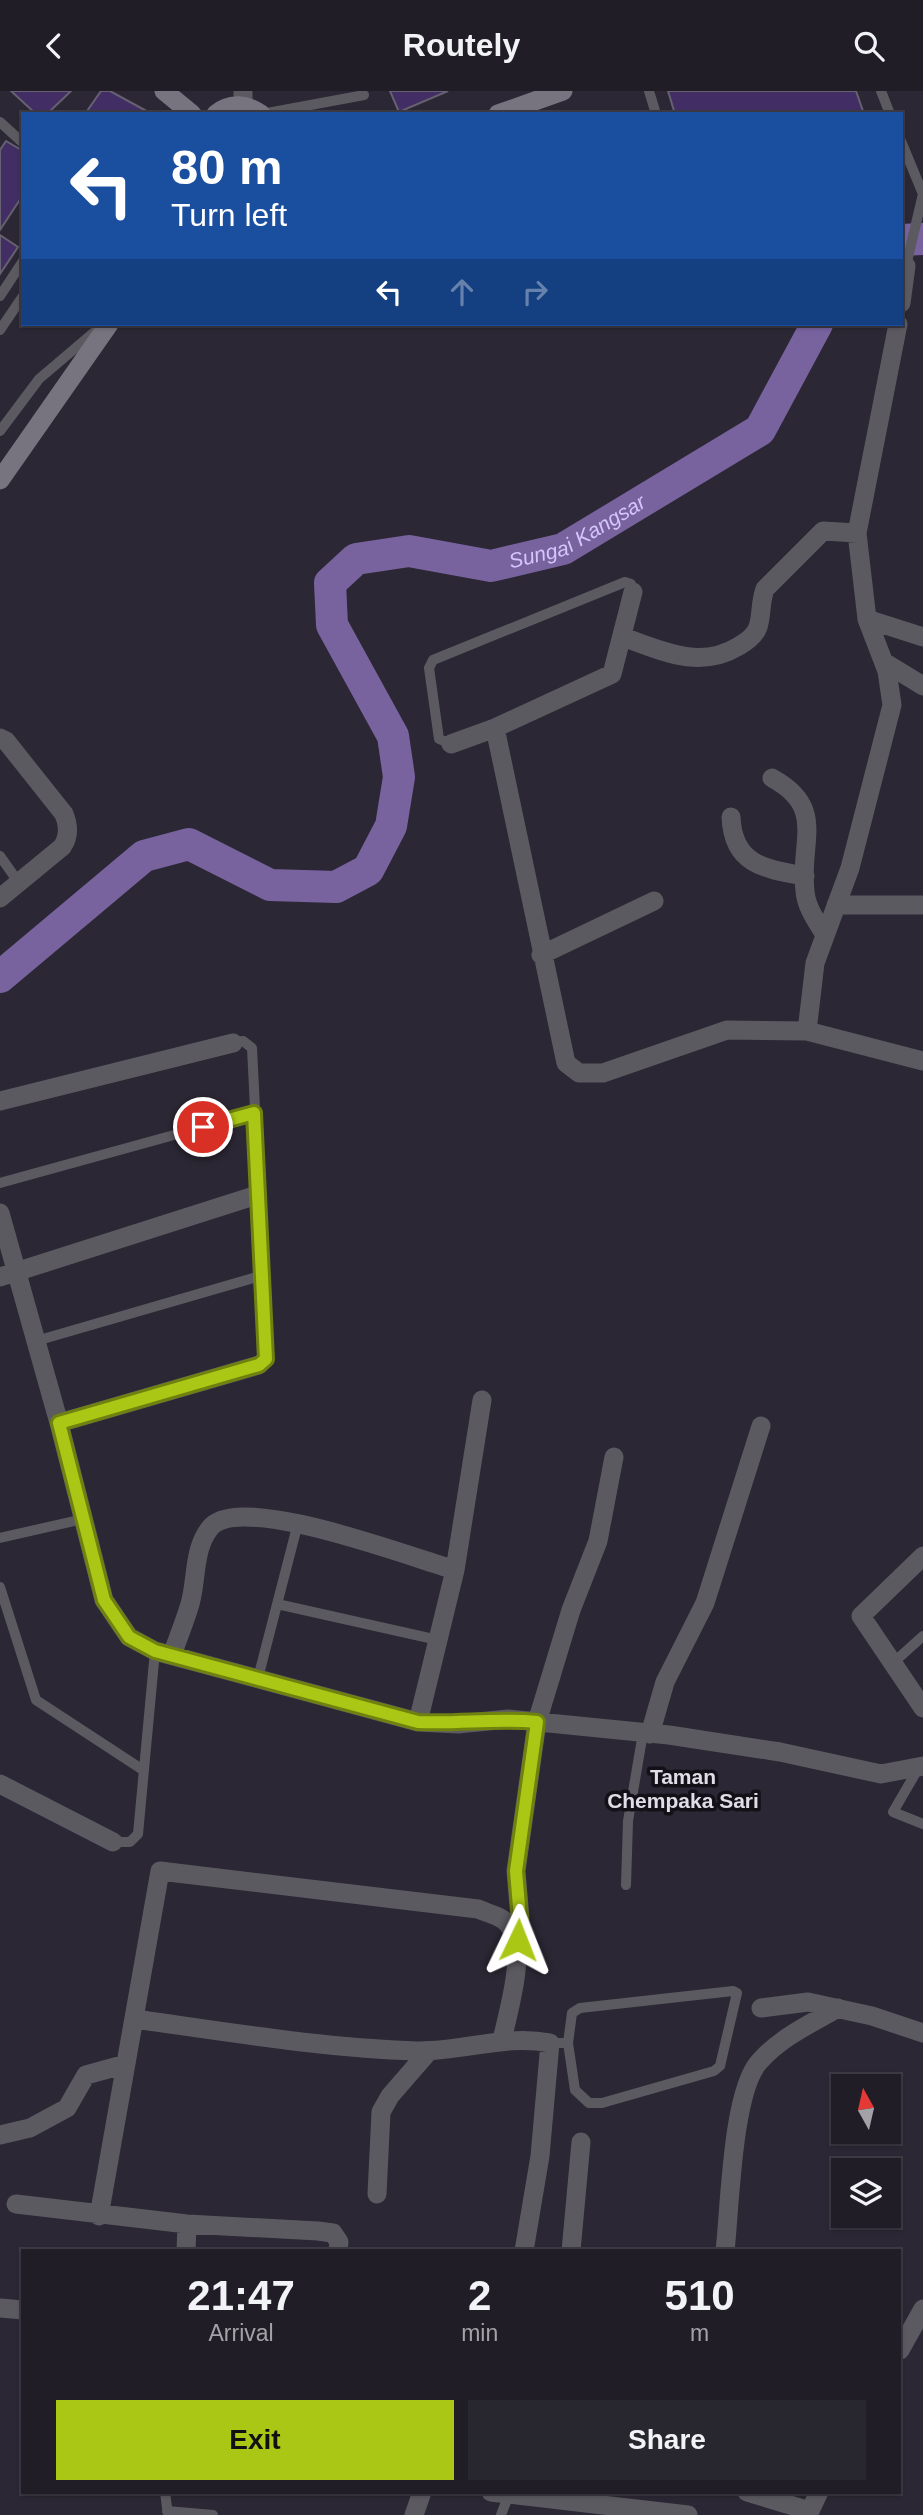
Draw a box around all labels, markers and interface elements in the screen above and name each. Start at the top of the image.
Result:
icon: back [35,27,73,65]
text: Routely [403,27,520,63]
icon: search [850,27,888,65]
icon: left [56,140,147,231]
text: 80 m [171,140,283,194]
text: Turn left [171,197,287,233]
icon: left [370,273,408,311]
icon: ahead [443,273,481,311]
icon: right [516,273,554,311]
water label: Sungai Kangsar [506,489,650,572]
pin [173,1097,233,1157]
icon: arrive [184,1108,222,1146]
district label: Taman Chempaka Sari [607,1765,759,1812]
position arrow [481,1903,555,1977]
north arrow [831,2074,901,2144]
map controls [831,2074,901,2228]
button: layers [831,2158,901,2228]
text: 21:47 [187,2272,295,2319]
text: 2 [468,2272,491,2319]
text: 510 [665,2272,735,2319]
text: Arrival [208,2320,274,2346]
text: min [461,2320,498,2346]
text: m [690,2320,709,2346]
button: Exit [56,2400,454,2480]
button: Share [468,2400,866,2480]

